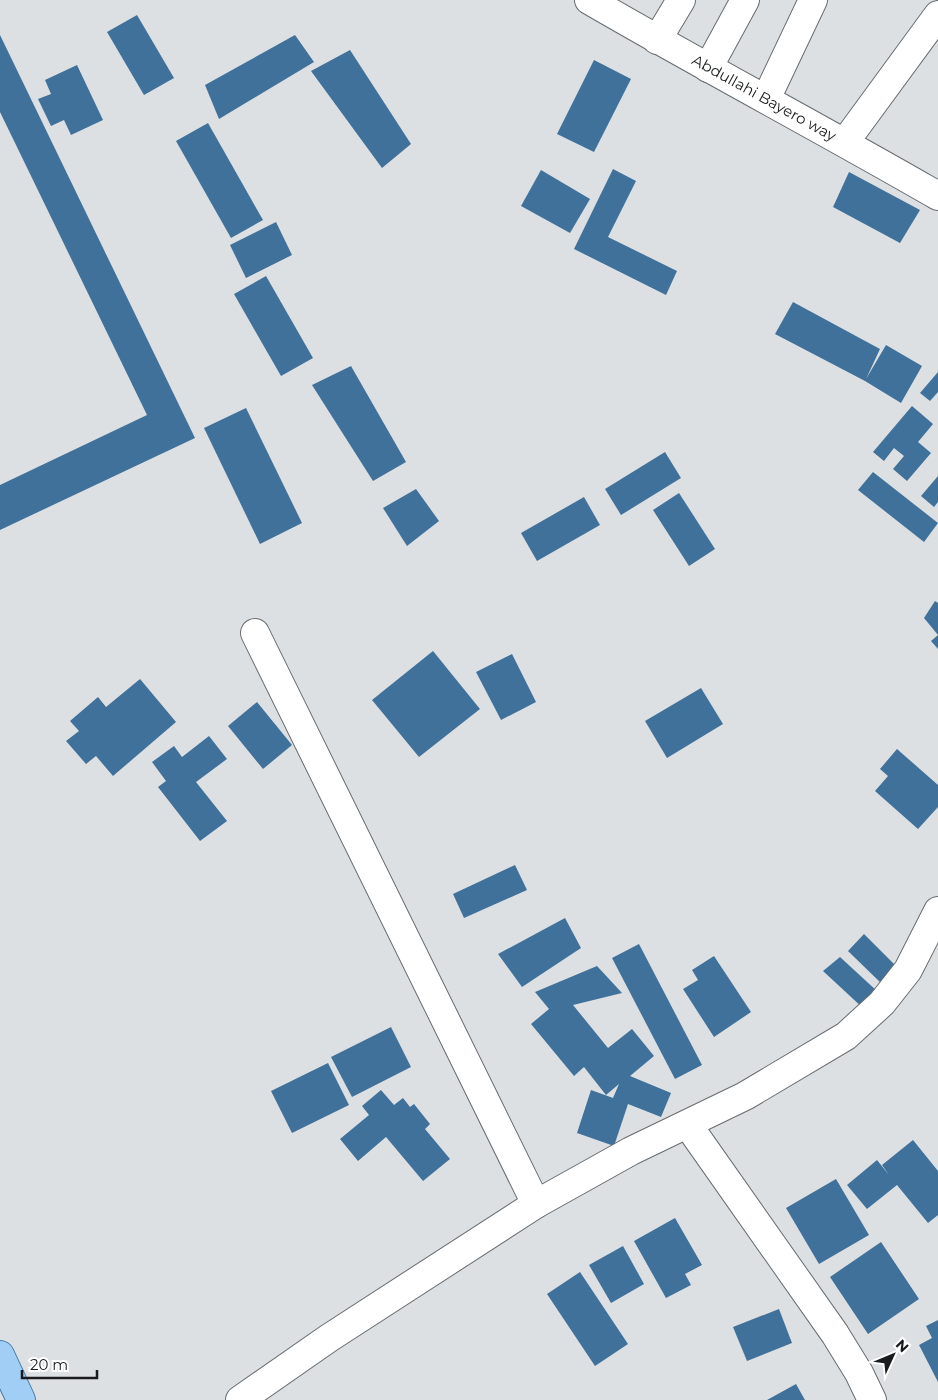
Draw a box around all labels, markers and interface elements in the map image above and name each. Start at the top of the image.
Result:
street label: Abdullahi Bayero way [689,50,840,146]
north arrow [868,1330,918,1380]
text: N [892,1336,913,1356]
scale bar [22,1348,98,1380]
text: 20 m [30,1355,68,1374]

